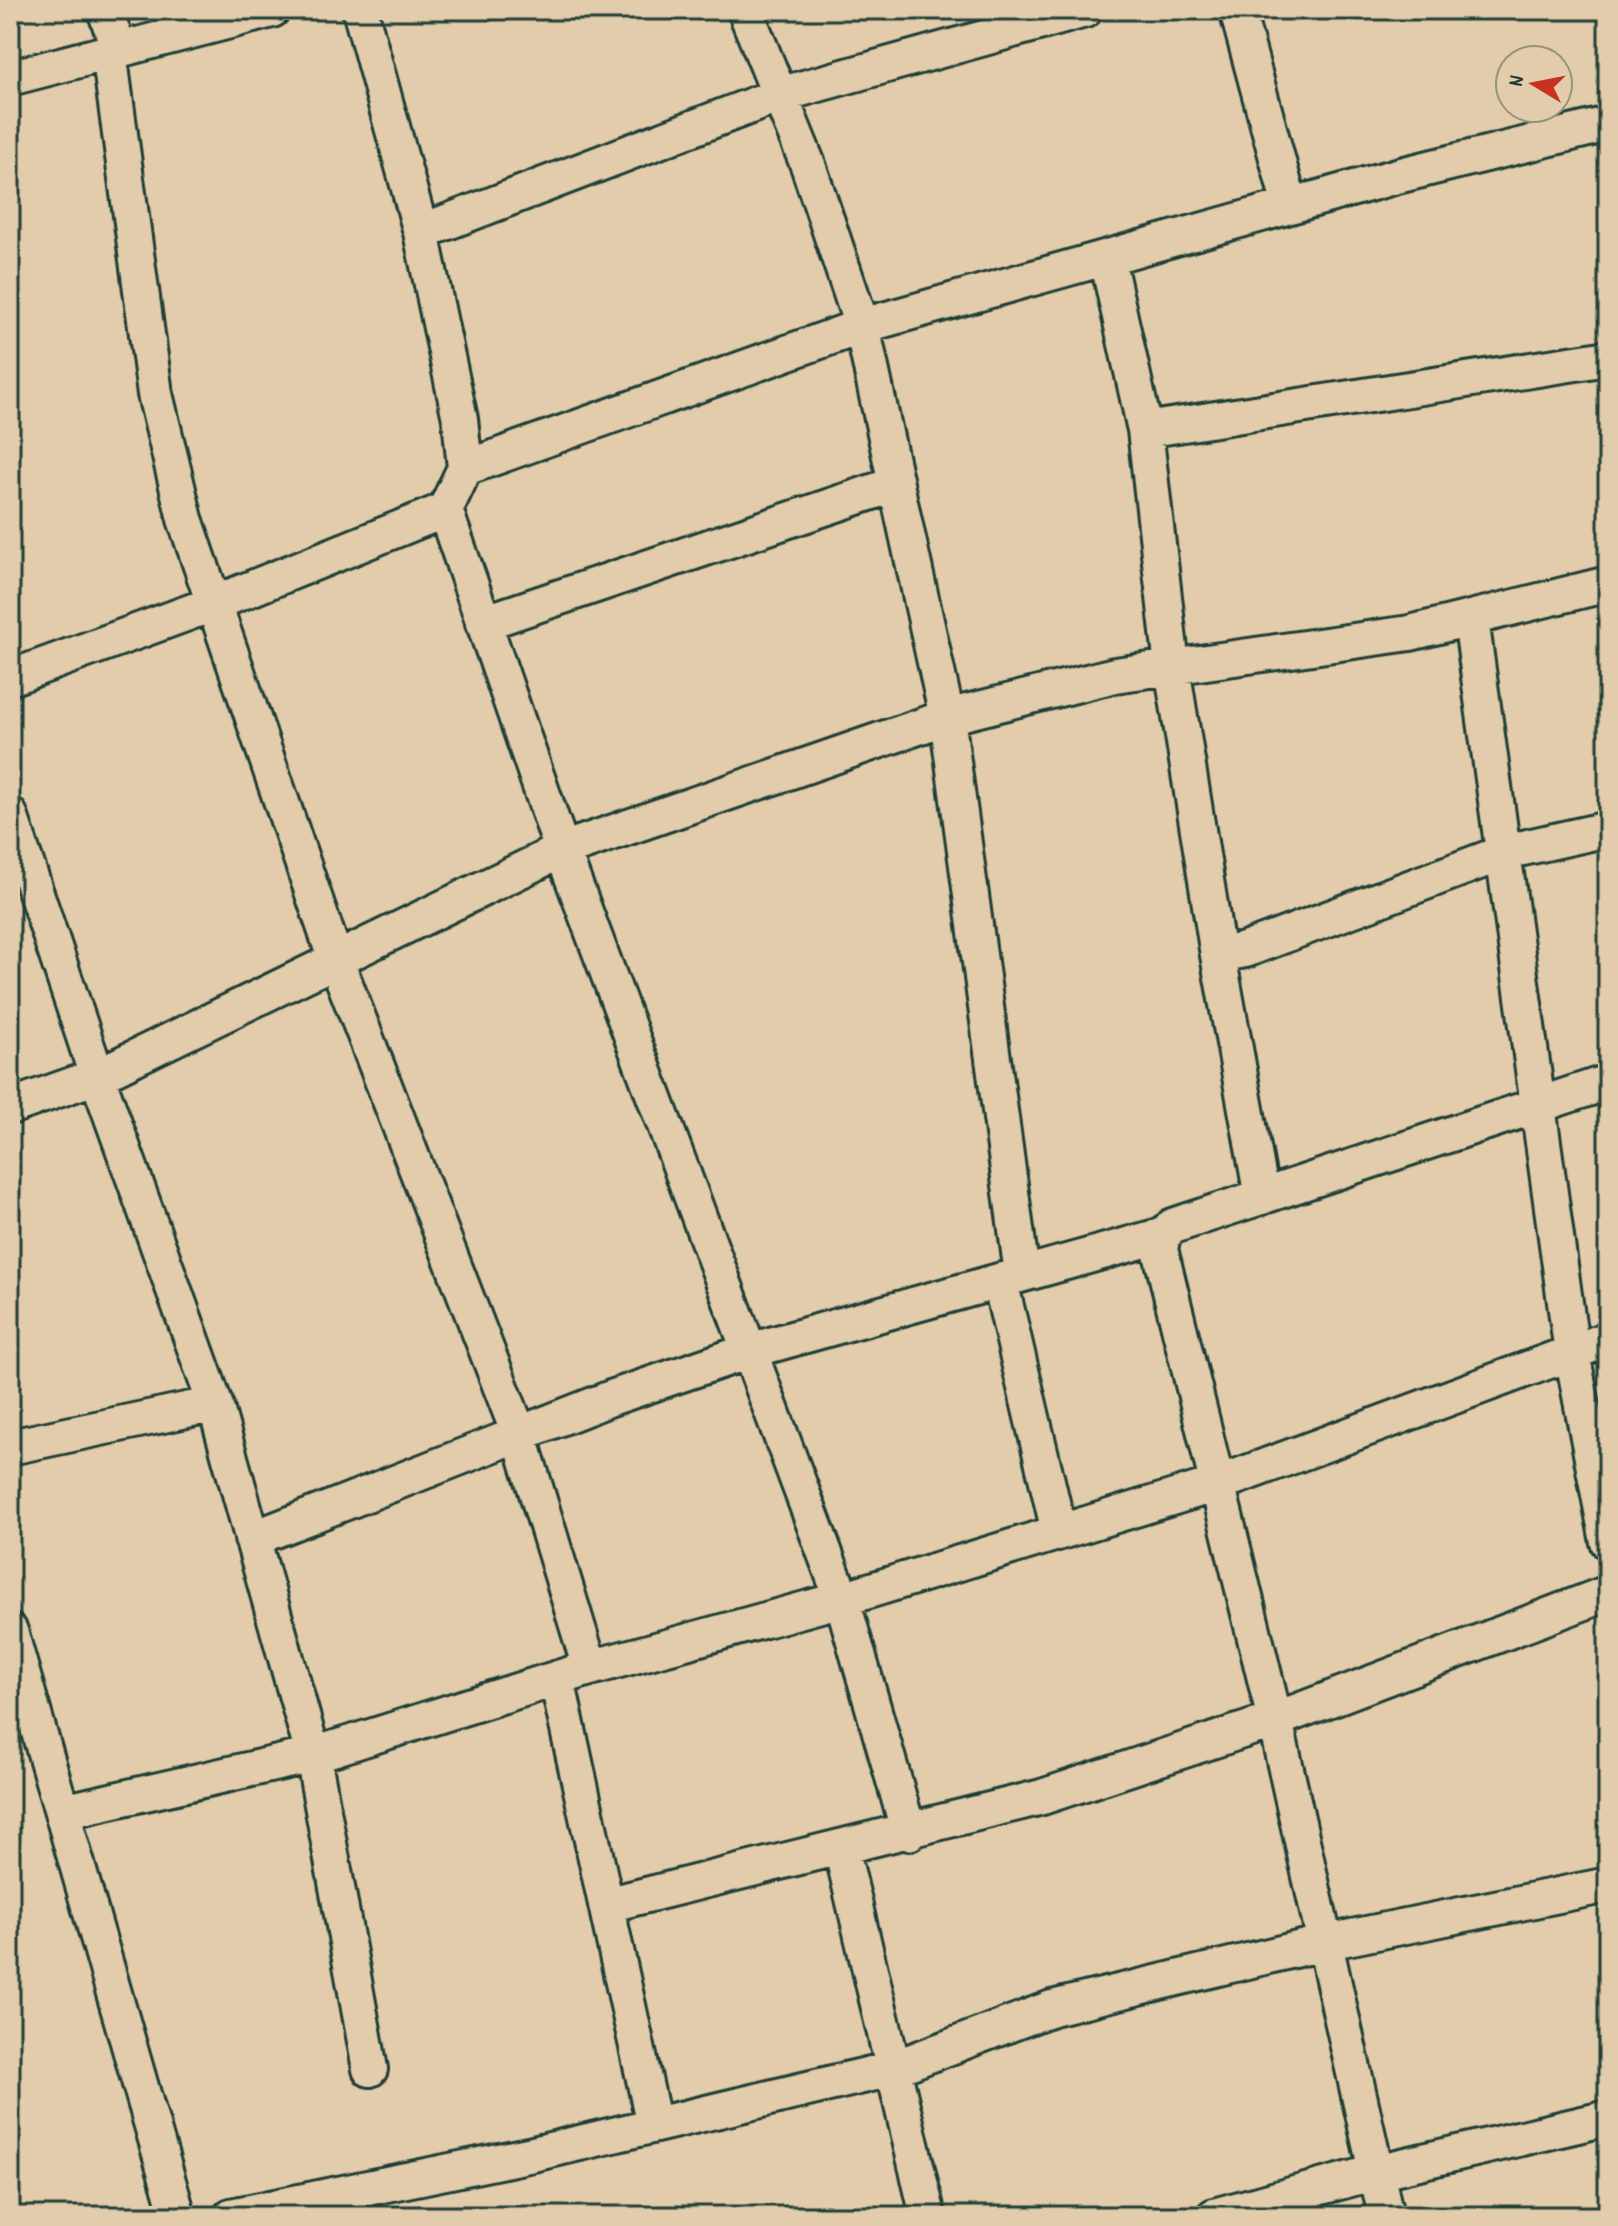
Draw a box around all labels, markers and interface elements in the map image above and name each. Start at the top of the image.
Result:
north arrow [1494,44,1574,124]
text: N [1502,73,1534,89]

